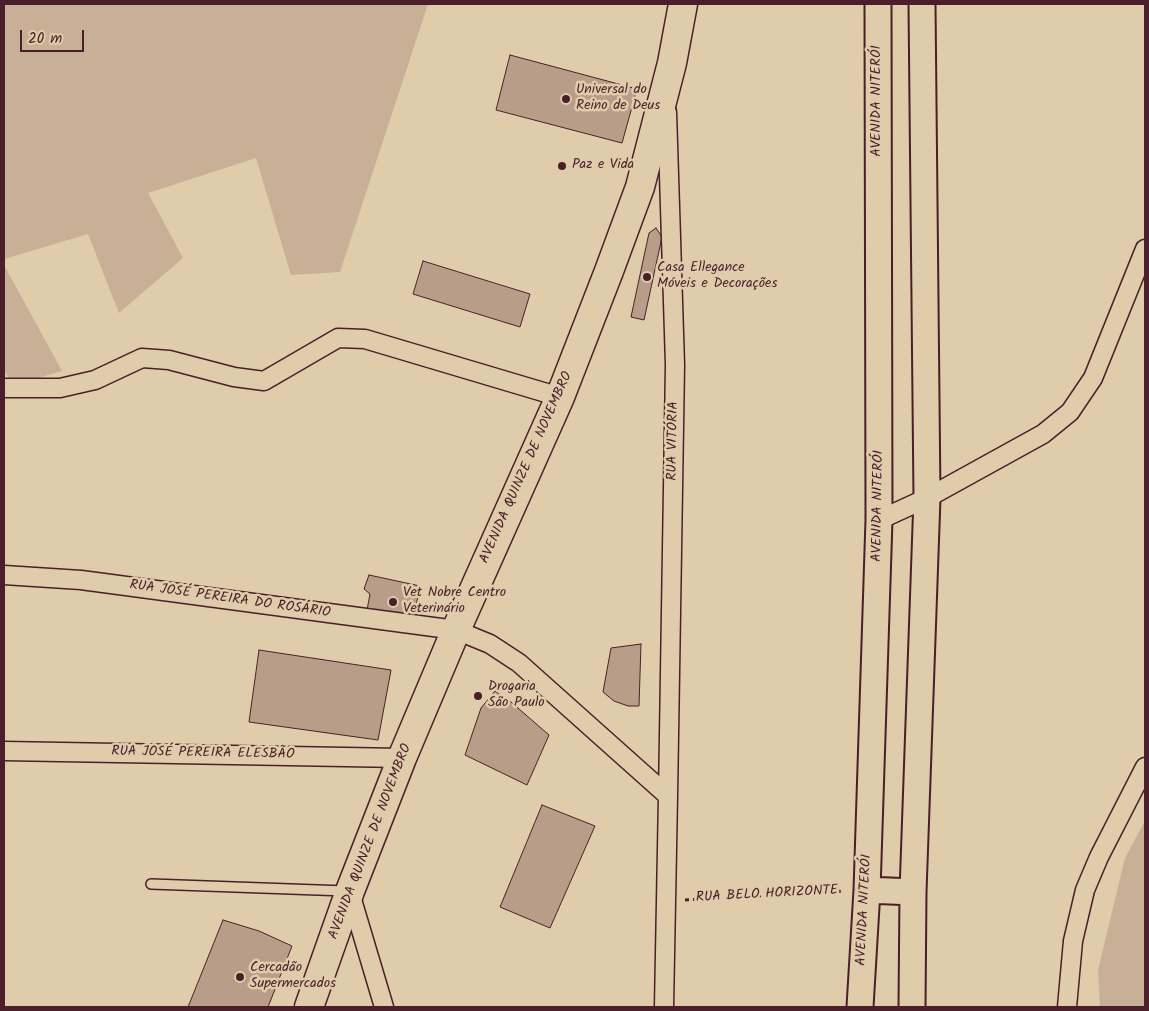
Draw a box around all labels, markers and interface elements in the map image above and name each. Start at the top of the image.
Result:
scale bar [22,20,86,52]
text: 20 m [28,27,62,51]
street label: AVENIDA NITERÓI [870,45,886,157]
place label: Universal do Reino de Deus [576,83,660,115]
marker: Universal do Reino de Deus [560,93,572,105]
place label: Paz e Vida [572,158,634,174]
marker: Paz e Vida [556,160,568,172]
place label: Casa Ellegance Móveis e Decorações [657,261,777,294]
marker: Casa Ellegance Móveis e Decorações [641,271,653,283]
street label: AVENIDA QUINZE DE NOVEMBRO [477,370,577,566]
street label: RUA VITÓRIA [665,401,683,481]
street label: AVENIDA NITERÓI [870,450,888,562]
street label: RUA JOSÉ PEREIRA DO ROSÁRIO [128,578,332,622]
place label: Vet Nobre Centro Veterinário [403,586,506,618]
marker: Vet Nobre Centro Veterinário [387,596,399,608]
place label: Drogaria São Paulo [488,680,545,712]
marker: Drogaria São Paulo [472,690,484,702]
street label: AVENIDA QUINZE DE NOVEMBRO [326,742,416,942]
street label: RUA JOSÉ PEREIRA ELESBÃO [111,744,295,764]
street label: AVENIDA NITERÓI [854,854,876,966]
street label: RUA BELO HORIZONTE [695,883,839,907]
place label: Cercadão Supermercados [250,961,336,994]
marker: Cercadão Supermercados [234,971,246,983]

